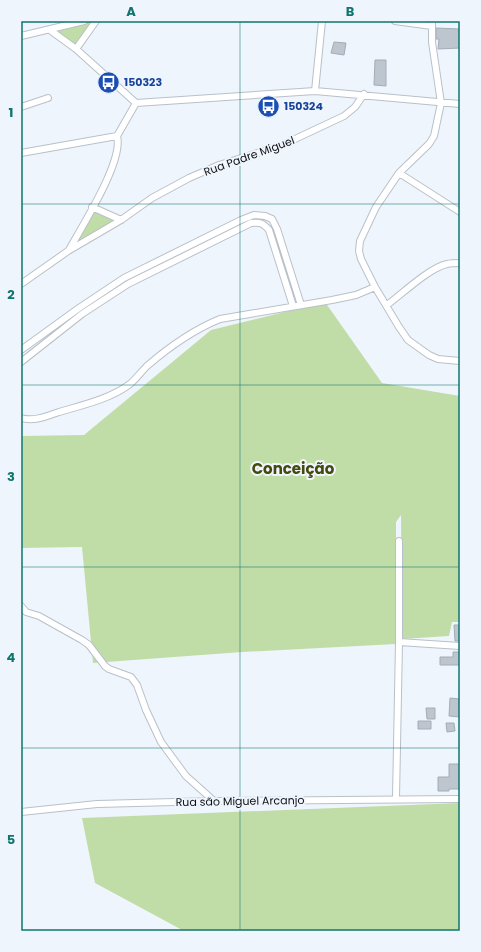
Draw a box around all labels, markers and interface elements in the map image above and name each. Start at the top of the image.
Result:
text: A [126,2,136,21]
text: B [346,2,355,21]
bus stop icon: 150323 [95,69,121,95]
place label: 150323 [124,74,162,90]
bus stop icon: 150324 [256,93,282,119]
place label: 150324 [284,98,323,114]
text: 1 [9,103,13,122]
street label: Rua Padre Miguel [201,132,297,180]
text: 2 [7,285,15,304]
district label: Conceição [252,458,335,479]
text: 3 [7,467,15,486]
text: 4 [7,648,16,667]
street label: Rua são Miguel Arcanjo [175,792,305,810]
text: 5 [7,830,15,849]

